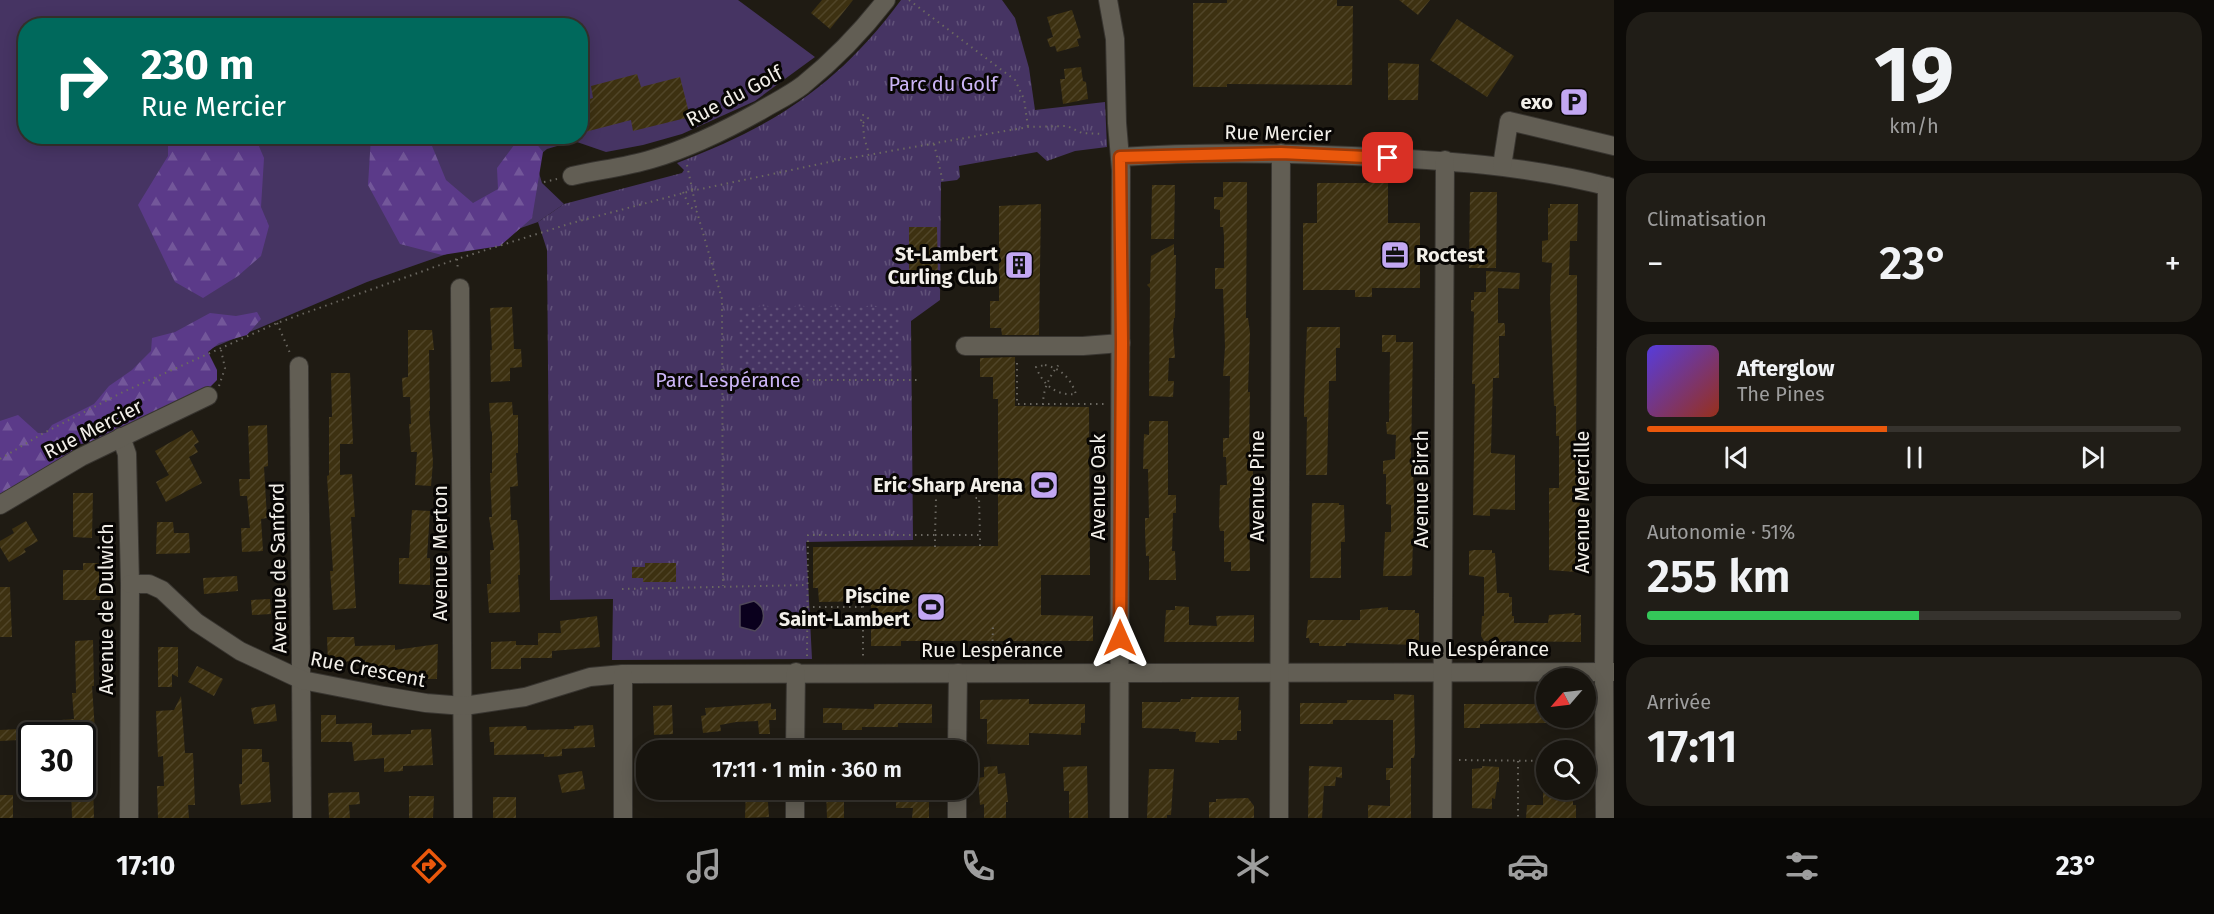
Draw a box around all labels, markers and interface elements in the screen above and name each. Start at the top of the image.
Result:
text: 19 [1874,28,1954,122]
text: 230 m [141,40,254,90]
icon: right [42,42,120,120]
street label: Rue du Golf [682,60,787,131]
park label: Parc du Golf [888,72,999,96]
parking icon: exo [1558,86,1590,118]
place label: exo [1521,90,1553,114]
text: Rue Mercier [141,91,286,123]
text: km/h [1889,114,1939,138]
street label: Rue Mercier [1224,120,1332,146]
pin [1362,132,1413,183]
icon: arrive [1371,141,1404,174]
text: Climatisation [1647,207,1767,231]
text: 23° [1879,237,1949,291]
office icon: Roctest [1379,239,1411,271]
place label: St-Lambert Curling Club [888,242,998,289]
place label: Roctest [1416,243,1485,267]
text: − [1647,244,1664,284]
text: + [2165,244,2181,284]
building icon: St-Lambert Curling Club [1003,249,1035,281]
text: Afterglow [1737,355,1834,382]
park label: Parc Lespérance [655,368,801,392]
text: The Pines [1737,382,1824,406]
street label: Rue Mercier [40,394,147,464]
street label: Avenue Pine [1245,430,1269,542]
street label: Avenue Birch [1409,430,1433,548]
street label: Avenue Mercille [1570,431,1594,573]
street label: Avenue Oak [1086,433,1110,540]
icon: previous [1720,441,1753,474]
icon: pause [1898,441,1931,474]
icon: next [2076,441,2109,474]
sports icon: Eric Sharp Arena [1028,469,1060,501]
place label: Eric Sharp Arena [873,473,1023,497]
street label: Avenue de Sanford [265,482,291,654]
street label: Avenue Merton [428,485,452,621]
text: Autonomie · 51% [1647,520,1795,544]
street label: Avenue de Dulwich [94,523,118,695]
text: 255 km [1647,550,1791,604]
place label: Piscine Saint-Lambert [779,584,910,631]
sports icon: Piscine Saint-Lambert [915,591,947,623]
position arrow [1088,606,1152,670]
street label: Rue Lespérance [1407,637,1549,661]
street label: Rue Lespérance [921,638,1063,662]
street label: Rue Crescent [308,646,429,692]
north arrow [1536,668,1596,728]
map controls [1536,668,1596,800]
text: Arrivée [1647,690,1711,714]
text: 17:11 [1647,720,1738,774]
speed limit sign: 30 [18,722,96,800]
button: search [1536,740,1596,800]
text: 17:11 · 1 min · 360 m [712,756,902,783]
icon: directions [408,845,450,887]
icon: music [683,845,725,887]
icon: phone [957,845,999,887]
icon: climate [1232,845,1274,887]
icon: car [1507,845,1549,887]
icon: filters [1781,845,1823,887]
text: 17:10 [116,850,175,882]
text: 23° [2056,850,2098,882]

